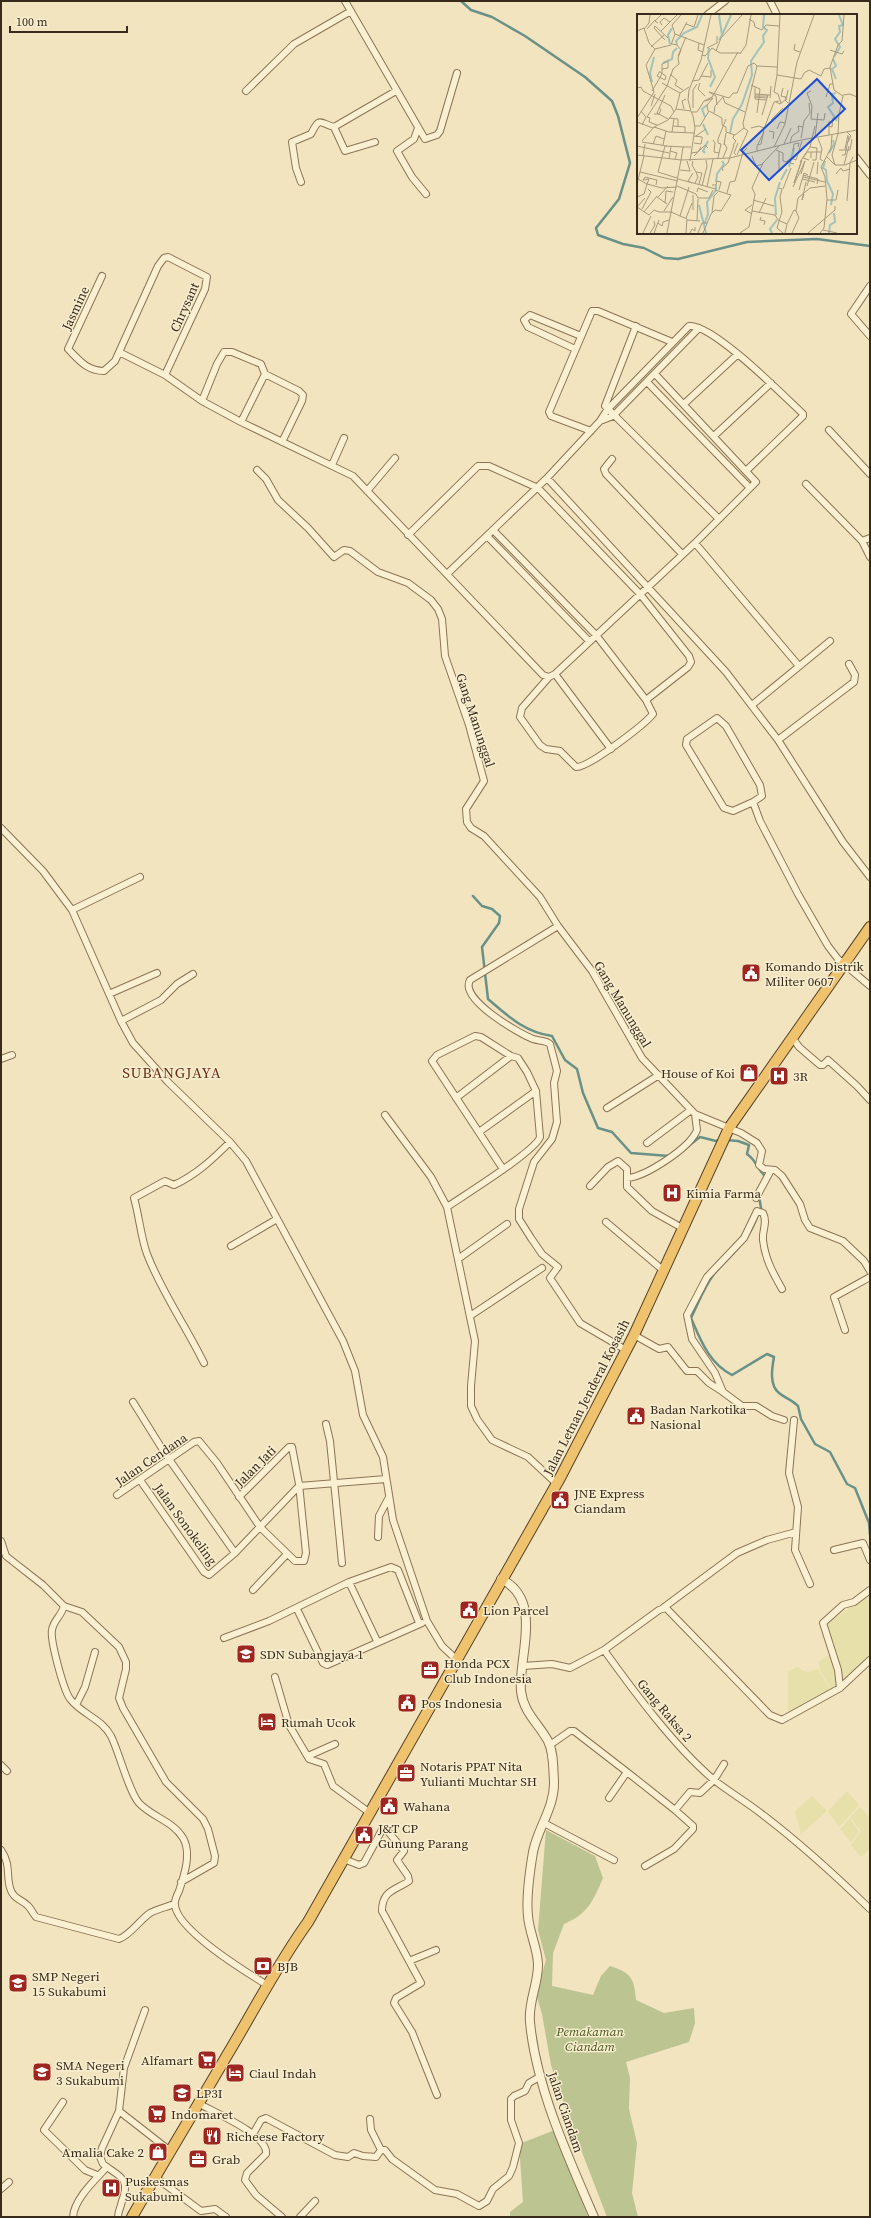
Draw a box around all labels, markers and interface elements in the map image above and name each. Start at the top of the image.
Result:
scale bar [10,8,127,34]
text: 100 m [16,14,48,30]
inset map [637,14,857,234]
street label: Chrysant [166,279,203,335]
street label: Jasmine [57,283,93,334]
street label: Gang Manunggal [452,671,499,769]
street label: Gang Manunggal [590,958,655,1051]
place label: Komando Distrik Militer 0607 [765,958,865,990]
public building icon: Komando Distrik Militer 0607 [740,962,762,984]
district label: SUBANGJAYA [122,1062,222,1083]
shop icon: House of Koi [738,1062,760,1084]
place label: House of Koi [661,1065,735,1082]
hospital icon: 3R [768,1065,790,1087]
place label: 3R [793,1068,809,1085]
hospital icon: Kimia Farma [661,1182,683,1204]
place label: Kimia Farma [686,1185,762,1202]
street label: Jalan Letnan Jenderal Kosasih [539,1316,633,1479]
place label: Badan Narkotika Nasional [650,1401,747,1433]
public building icon: Badan Narkotika Nasional [625,1405,647,1427]
street label: Jalan Cendana [111,1429,191,1490]
street label: Jalan Jati [230,1442,280,1491]
street label: Jalan Sonokeling [150,1479,221,1569]
place label: JNE Express Ciandam [573,1485,645,1517]
public building icon: JNE Express Ciandam [549,1489,571,1511]
public building icon: Lion Parcel [458,1599,480,1621]
place label: Lion Parcel [483,1602,549,1619]
school or university icon: SDN Subangjaya 1 [235,1643,257,1665]
place label: SDN Subangjaya 1 [260,1646,364,1663]
place label: Honda PCX Club Indonesia [444,1655,532,1687]
office icon: Honda PCX Club Indonesia [419,1659,441,1681]
street label: Gang Raksa 2 [633,1675,696,1745]
public building icon: Pos Indonesia [396,1692,418,1714]
place label: Pos Indonesia [421,1695,502,1712]
hotel icon: Rumah Ucok [256,1711,278,1733]
place label: Rumah Ucok [281,1714,356,1731]
place label: Notaris PPAT Nita Yulianti Muchtar SH [420,1758,537,1790]
office icon: Notaris PPAT Nita Yulianti Muchtar SH [395,1762,417,1784]
public building icon: Wahana [378,1795,400,1817]
place label: Wahana [403,1798,450,1815]
place label: J&T CP Gunung Parang [377,1820,468,1852]
public building icon: J&T CP Gunung Parang [353,1824,375,1846]
bank icon: BJB [252,1955,274,1977]
place label: BJB [277,1958,298,1975]
place label: SMP Negeri 15 Sukabumi [32,1968,107,2000]
school or university icon: SMP Negeri 15 Sukabumi [7,1972,29,1994]
park label: Pemakaman Ciandam [555,2023,625,2055]
supermarket icon: Alfamart [196,2049,218,2071]
place label: Alfamart [141,2052,194,2069]
place label: SMA Negeri 3 Sukabumi [56,2057,125,2089]
school or university icon: SMA Negeri 3 Sukabumi [31,2061,53,2083]
hotel icon: Ciaul Indah [224,2062,246,2084]
place label: Ciaul Indah [249,2065,317,2082]
street label: Jalan Ciandam [543,2069,587,2155]
school or university icon: LP3I [171,2082,193,2104]
place label: LP3I [196,2085,223,2102]
supermarket icon: Indomaret [146,2103,168,2125]
place label: Indomaret [171,2106,233,2123]
restaurant icon: Richeese Factory [201,2125,223,2147]
place label: Richeese Factory [226,2128,325,2145]
shop icon: Amalia Cake 2 [147,2141,169,2163]
place label: Amalia Cake 2 [62,2144,144,2161]
office icon: Grab [187,2148,209,2170]
place label: Grab [212,2151,240,2168]
place label: Puskesmas Sukabumi [125,2173,189,2205]
hospital icon: Puskesmas Sukabumi [100,2177,122,2199]

